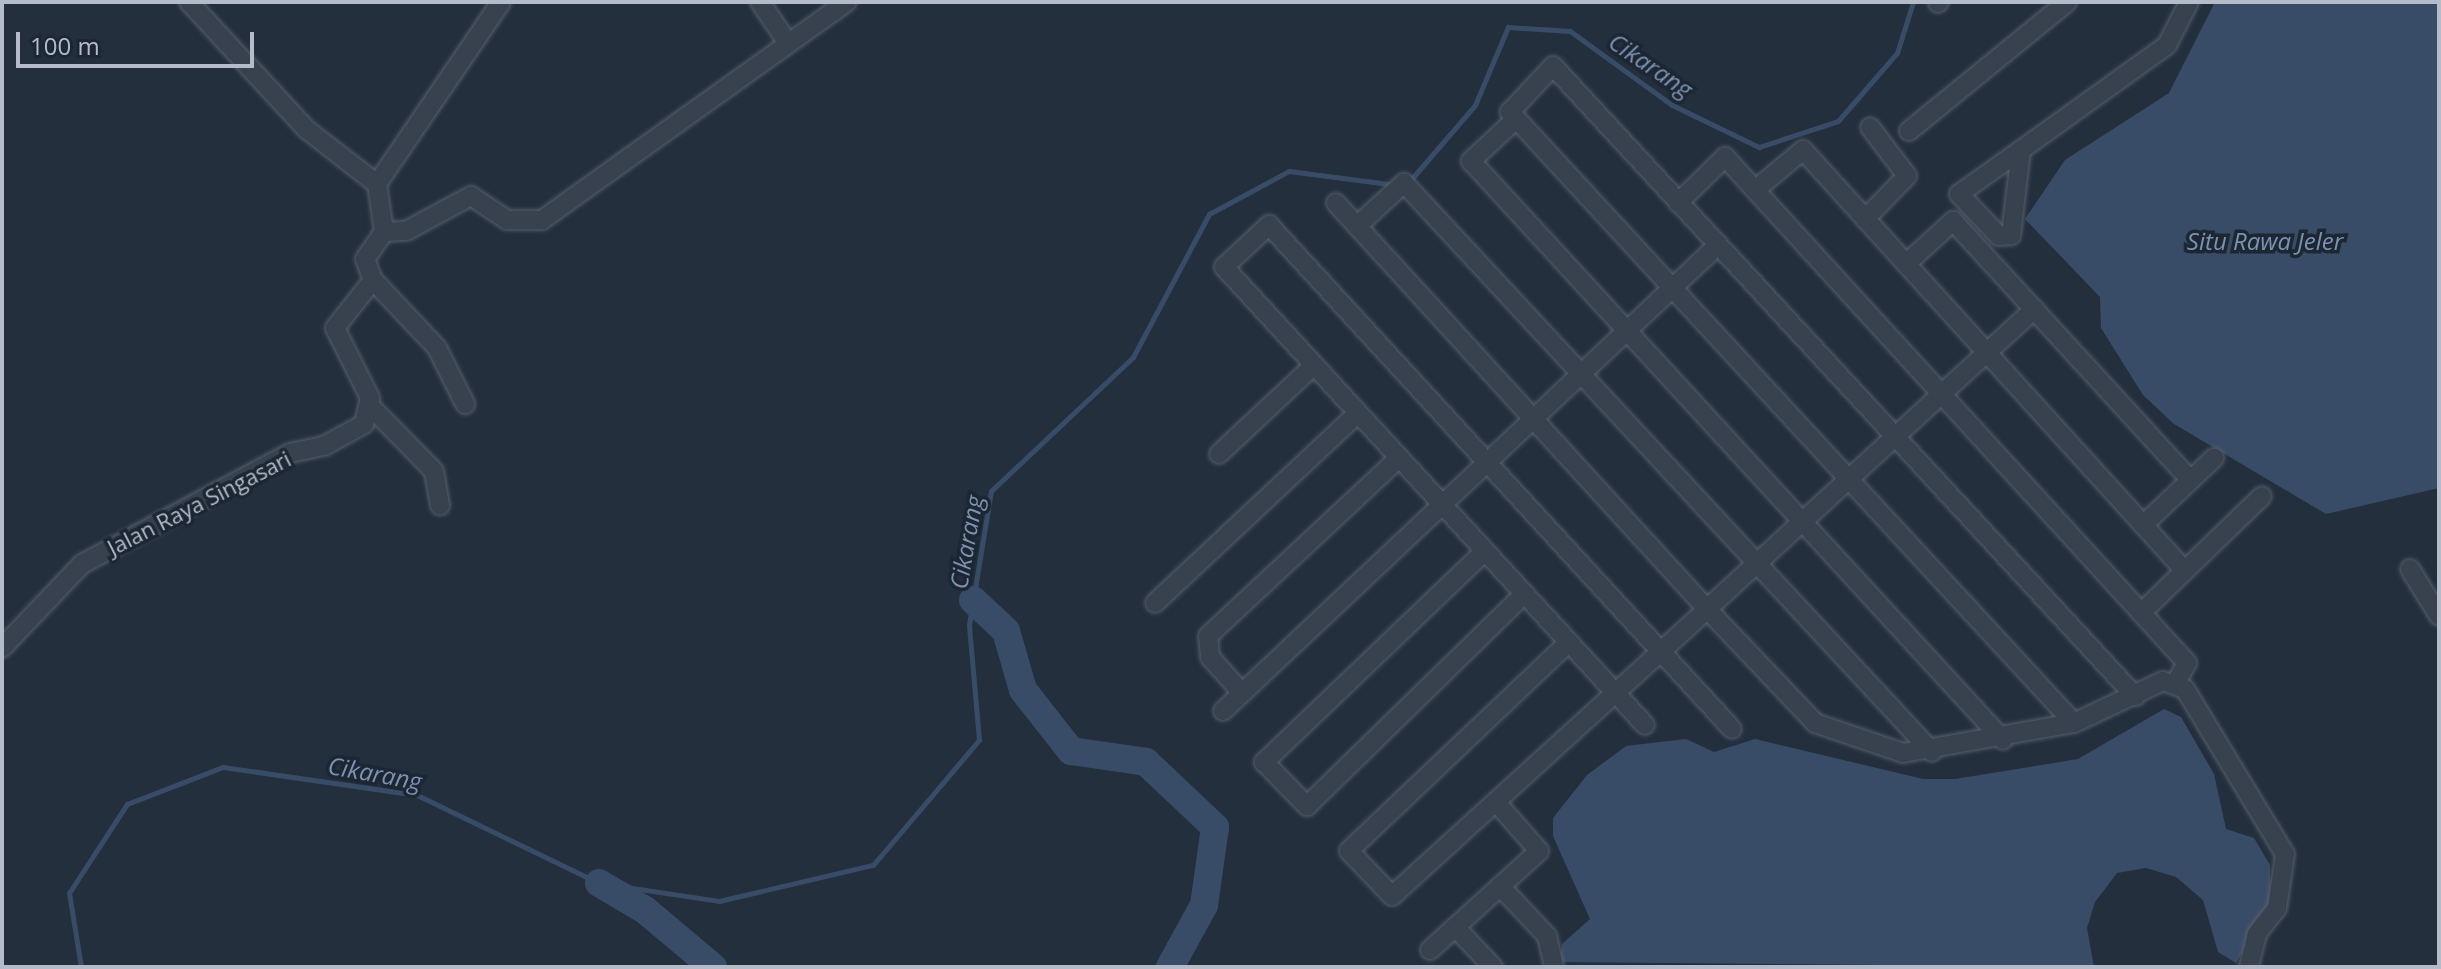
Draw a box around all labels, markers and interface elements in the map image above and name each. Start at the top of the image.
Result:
scale bar [20,16,258,66]
water label: Cikarang [1604,27,1698,103]
text: 100 m [30,29,100,62]
water label: Situ Rawa Jeler [2187,227,2343,255]
street label: Jalan Raya Singasari [103,445,295,561]
water label: Cikarang [944,493,988,591]
water label: Cikarang [326,751,424,795]

